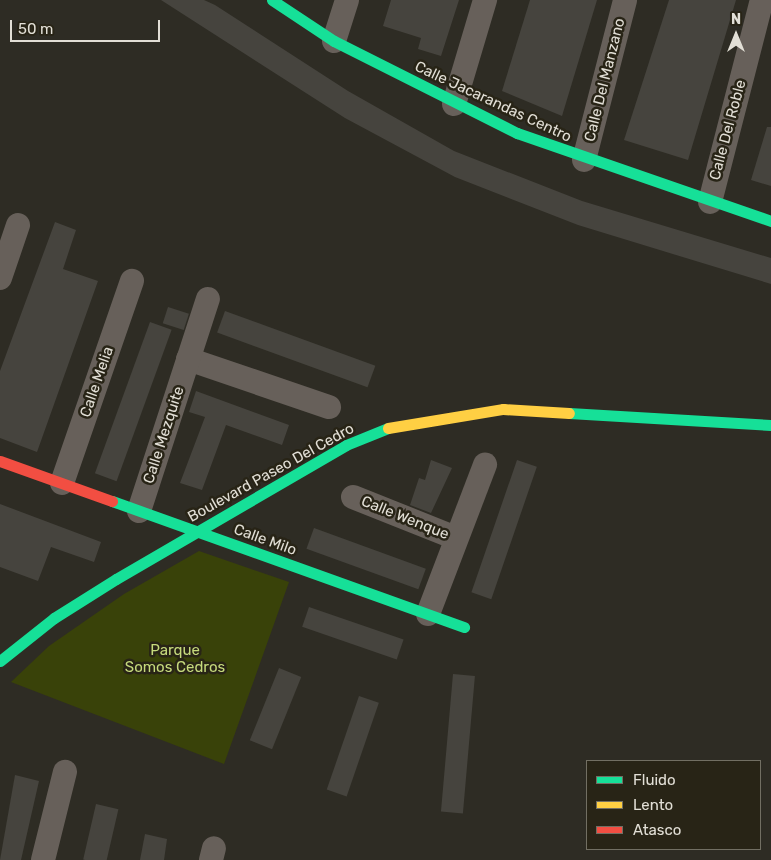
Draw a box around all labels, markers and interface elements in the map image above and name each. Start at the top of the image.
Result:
scale bar [12,10,162,42]
north arrow [711,10,761,60]
text: N [731,11,741,28]
street label: Calle Del Manzano [581,16,629,144]
text: 50 m [18,20,53,38]
street label: Calle Jacarandas Centro [412,58,574,146]
street label: Calle Del Roble [706,78,750,182]
street label: Calle Melia [77,344,117,420]
street label: Calle Mezquite [140,384,188,486]
street label: Boulevard Paseo Del Cedro [185,420,357,526]
street label: Calle Wenque [358,492,452,544]
street label: Calle Milo [231,520,299,560]
park label: Parque Somos Cedros [125,641,225,676]
legend [586,760,761,850]
text: Fluido [633,771,676,789]
text: Lento [633,796,673,814]
text: Atasco [633,821,681,839]

